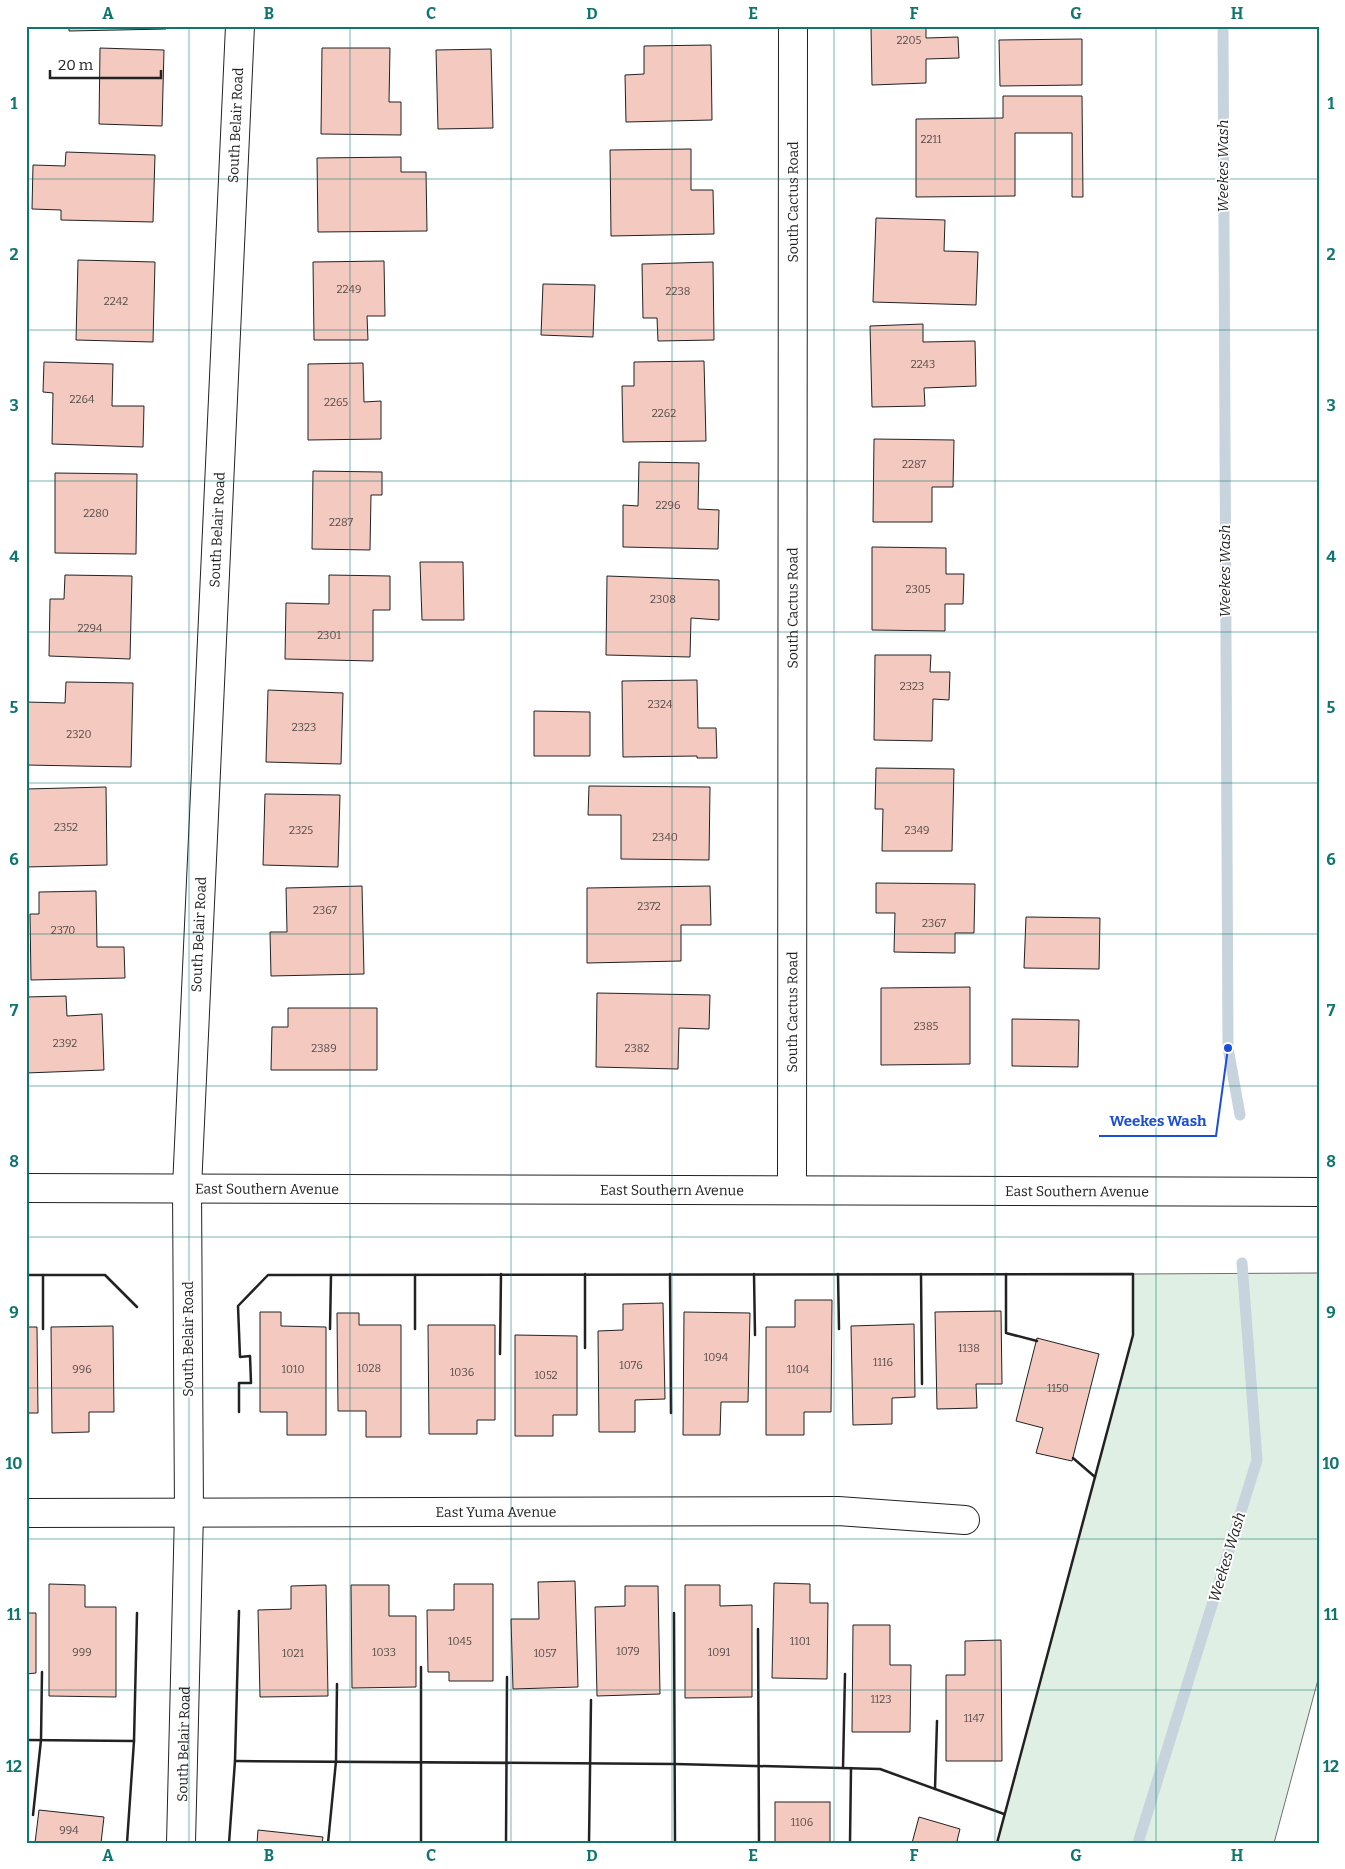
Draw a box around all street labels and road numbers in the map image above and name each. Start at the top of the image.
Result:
street label: South Belair Road [224,67,247,183]
street label: South Cactus Road [784,141,801,263]
street label: South Belair Road [206,472,228,588]
street label: South Cactus Road [784,547,801,669]
street label: South Belair Road [187,876,210,993]
street label: South Cactus Road [784,951,801,1073]
street label: East Southern Avenue [195,1180,339,1197]
street label: East Southern Avenue [600,1181,744,1199]
street label: East Southern Avenue [1005,1183,1149,1200]
street label: South Belair Road [180,1281,197,1397]
street label: East Yuma Avenue [436,1503,556,1520]
street label: South Belair Road [173,1686,193,1802]

